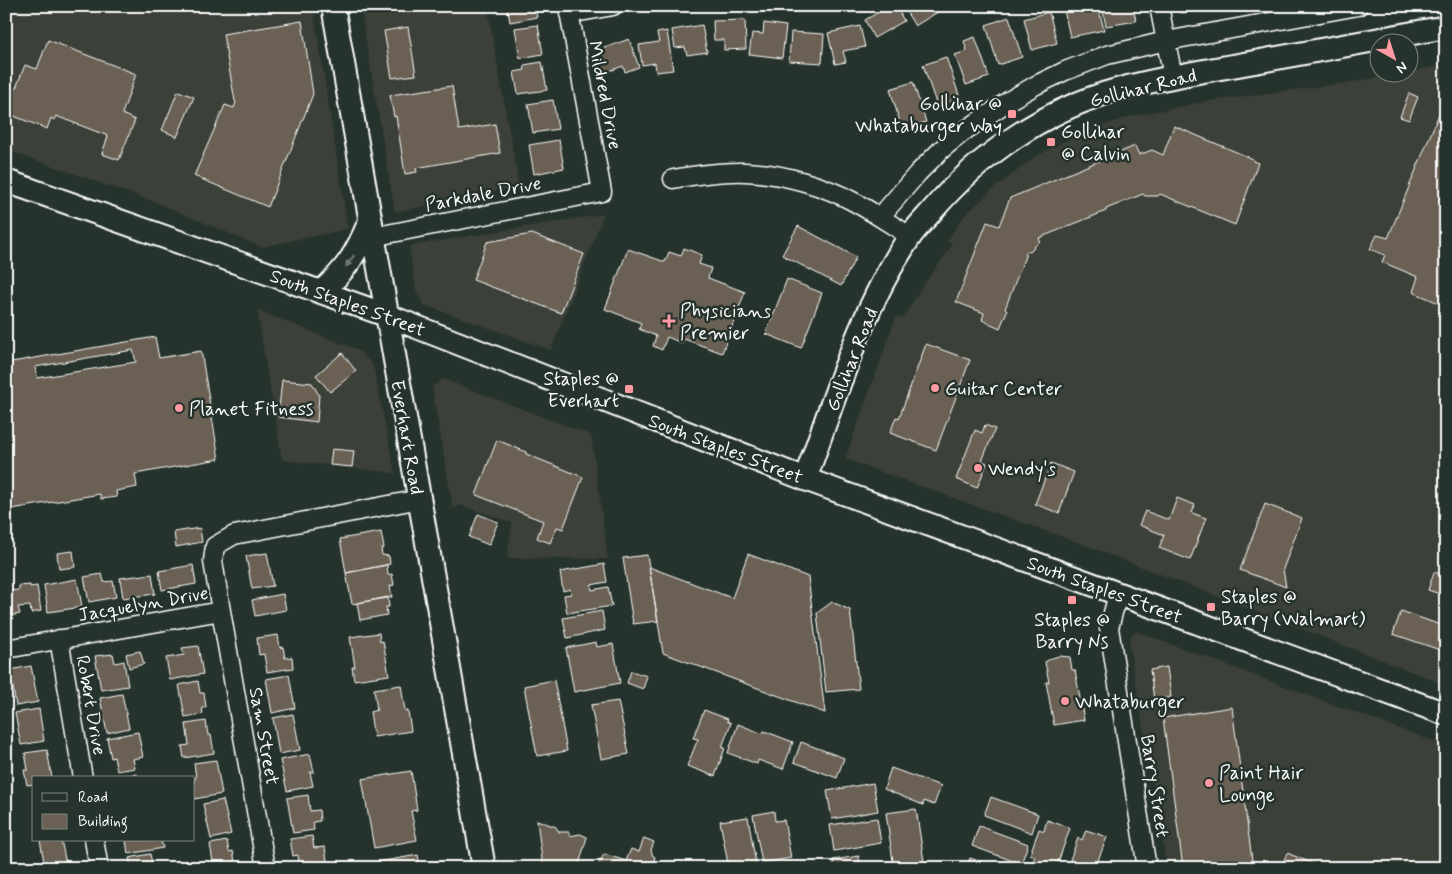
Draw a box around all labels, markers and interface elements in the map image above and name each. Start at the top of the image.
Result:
north arrow [1370,32,1420,82]
street label: Mildred Drive [582,39,627,152]
text: N [1392,57,1411,77]
street label: Gollihar Road [1087,63,1200,114]
place label: Gollihar @ Whataburger Way [855,92,1002,141]
marker: Gollihar @ Whataburger Way [1006,108,1018,120]
place label: Gollihar @ Calvin [1061,120,1130,167]
marker: Gollihar @ Calvin [1045,136,1057,148]
street label: Parkdale Drive [423,171,544,218]
one-way arrow [345,254,355,268]
street label: South Staples Street [266,264,429,343]
place label: Physicians Premier [680,299,772,346]
street label: Gollihar Road [820,304,884,415]
marker: Physicians Premier [662,314,676,328]
place label: Staples @ Everhart [543,367,619,414]
place label: Guitar Center [945,377,1062,402]
street label: Everhart Road [384,378,429,496]
marker: Guitar Center [929,382,941,394]
marker: Staples @ Everhart [623,383,635,395]
place label: Planet Fitness [189,397,314,422]
marker: Planet Fitness [173,402,185,414]
street label: South Staples Street [645,408,806,490]
place label: Wendy's [988,457,1057,483]
marker: Wendy's [972,462,984,474]
street label: South Staples Street [1023,551,1186,630]
street label: Jacquelyn Drive [76,581,210,628]
place label: Staples @ Barry (Walmart) [1221,585,1365,633]
marker: Staples @ Barry Ns [1066,594,1078,606]
marker: Staples @ Barry (Walmart) [1205,601,1217,613]
place label: Staples @ Barry Ns [1034,608,1110,656]
street label: Robert Drive [69,653,112,757]
street label: Sam Street [243,685,284,787]
place label: Whataburger [1075,690,1185,717]
marker: Whataburger [1059,695,1071,707]
street label: Barry Street [1133,733,1175,840]
place label: Paint Hair Lounge [1219,761,1304,810]
legend [32,776,195,842]
marker: Paint Hair Lounge [1203,777,1215,789]
text: Road [78,788,108,808]
text: Building [78,812,128,833]

